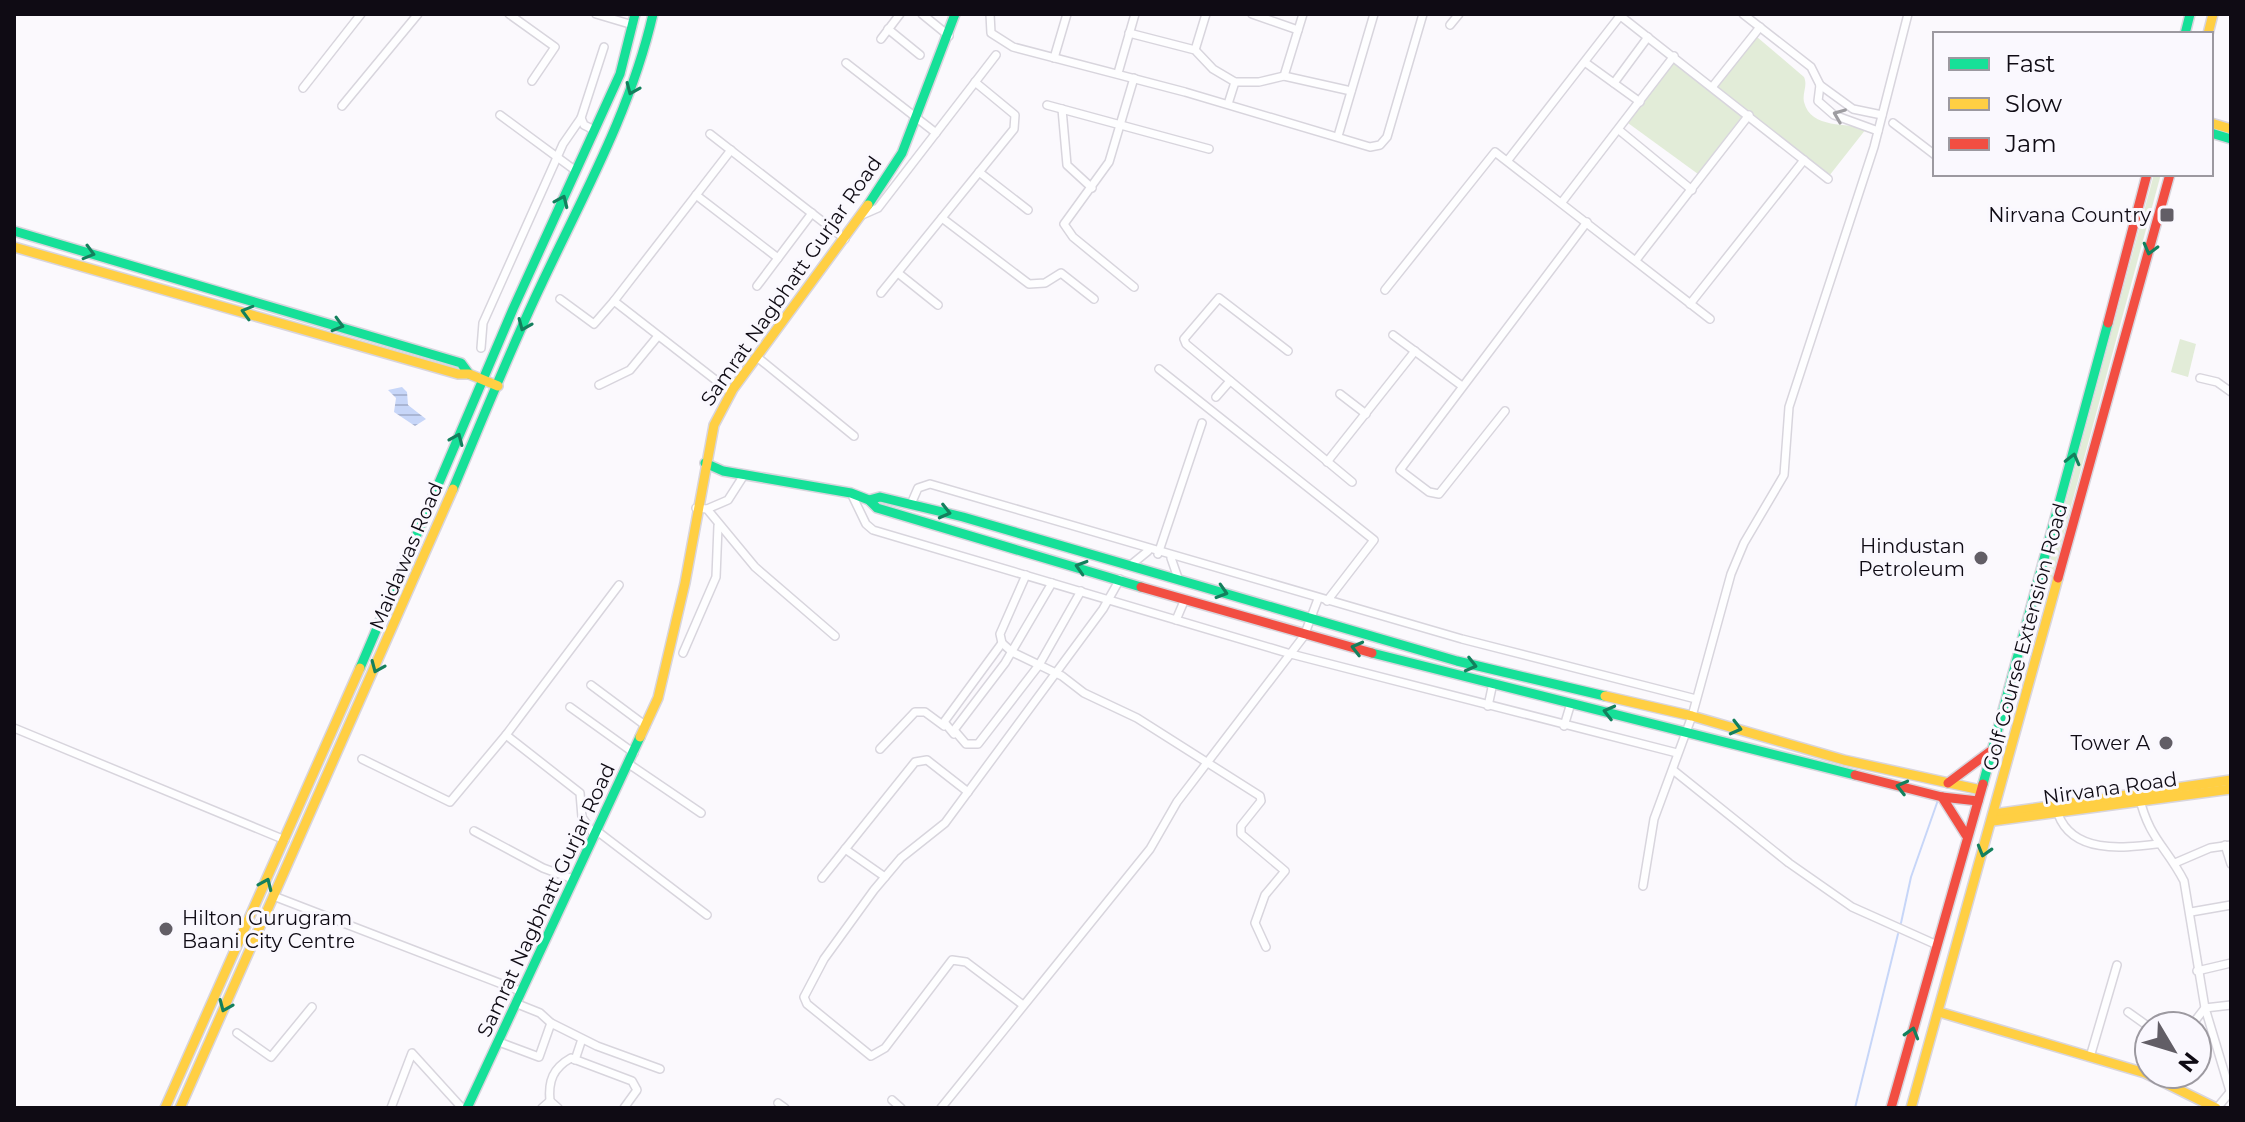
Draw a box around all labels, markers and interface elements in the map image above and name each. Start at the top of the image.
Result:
legend [1933,32,2213,176]
text: Fast [2005,49,2056,78]
one-way arrow [625,81,641,95]
text: Slow [2005,89,2062,118]
one-way arrow [1832,109,1847,125]
text: Jam [2004,129,2057,158]
street label: Samrat Nagbhatt Gurjar Road [695,152,887,410]
one-way arrow [552,195,568,209]
place label: Nirvana Country [1988,203,2151,227]
marker: Nirvana Country [2158,206,2176,224]
one-way arrow [2142,242,2159,256]
one-way arrow [81,243,95,260]
one-way arrow [241,305,255,321]
one-way arrow [331,316,345,332]
one-way arrow [517,317,533,331]
one-way arrow [448,433,464,447]
one-way arrow [2063,453,2080,467]
street label: Maidawas Road [364,479,448,633]
street label: Golf Course Extension Road [1978,501,2072,773]
one-way arrow [938,503,951,520]
place label: Hindustan Petroleum [1858,534,1965,581]
marker: Hindustan Petroleum [1972,549,1990,567]
one-way arrow [1074,560,1088,576]
one-way arrow [1214,582,1228,598]
one-way arrow [1350,641,1364,658]
one-way arrow [1464,655,1478,672]
one-way arrow [371,659,387,673]
one-way arrow [1602,705,1616,722]
one-way arrow [1728,719,1742,735]
place label: Tower A [2070,731,2151,755]
marker: Tower A [2157,734,2175,752]
street label: Samrat Nagbhatt Gurjar Road [472,759,620,1041]
street label: Nirvana Road [2041,767,2179,809]
one-way arrow [1895,779,1909,796]
one-way arrow [1977,843,1993,857]
one-way arrow [256,877,272,892]
place label: Hilton Gurugram Baani City Centre [182,906,355,953]
marker: Hilton Gurugram Baani City Centre [157,920,175,938]
one-way arrow [218,998,234,1012]
north arrow [2133,1010,2213,1090]
one-way arrow [1903,1027,1920,1040]
text: N [2172,1047,2204,1077]

